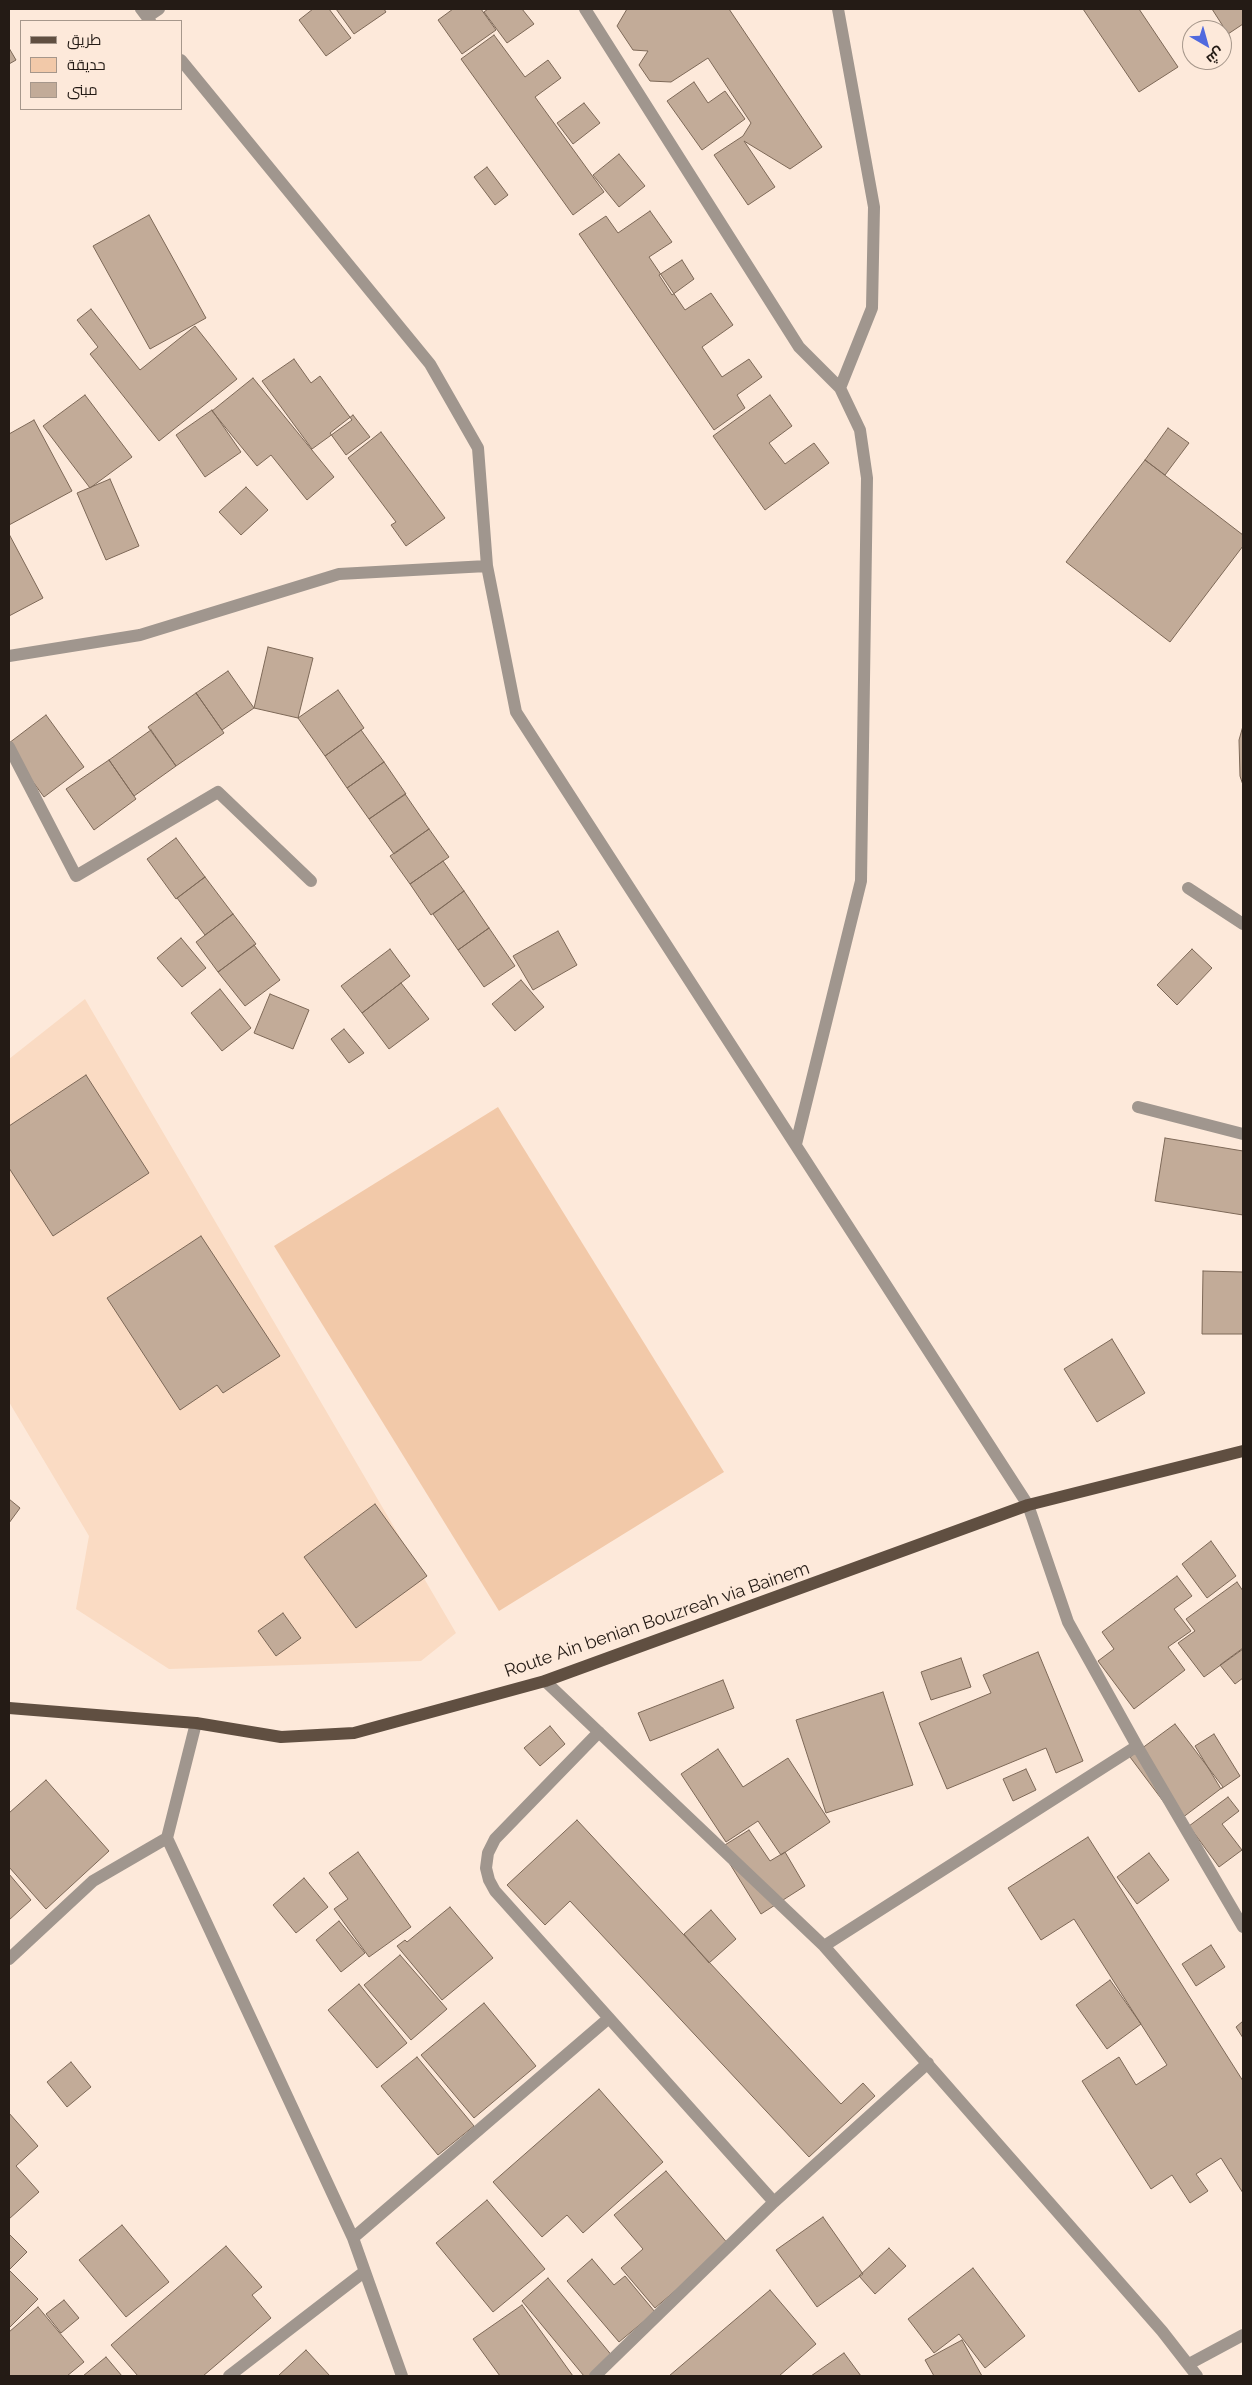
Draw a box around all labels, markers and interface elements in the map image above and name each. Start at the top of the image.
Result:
legend [20,20,182,110]
north arrow [1182,20,1232,70]
text: طريق [67,31,101,49]
text: ش [1204,44,1228,68]
text: حديقة [67,56,106,74]
text: مبنى [67,81,98,99]
street label: Route Ain benian Bouzreah via Bainem [502,1558,812,1682]

